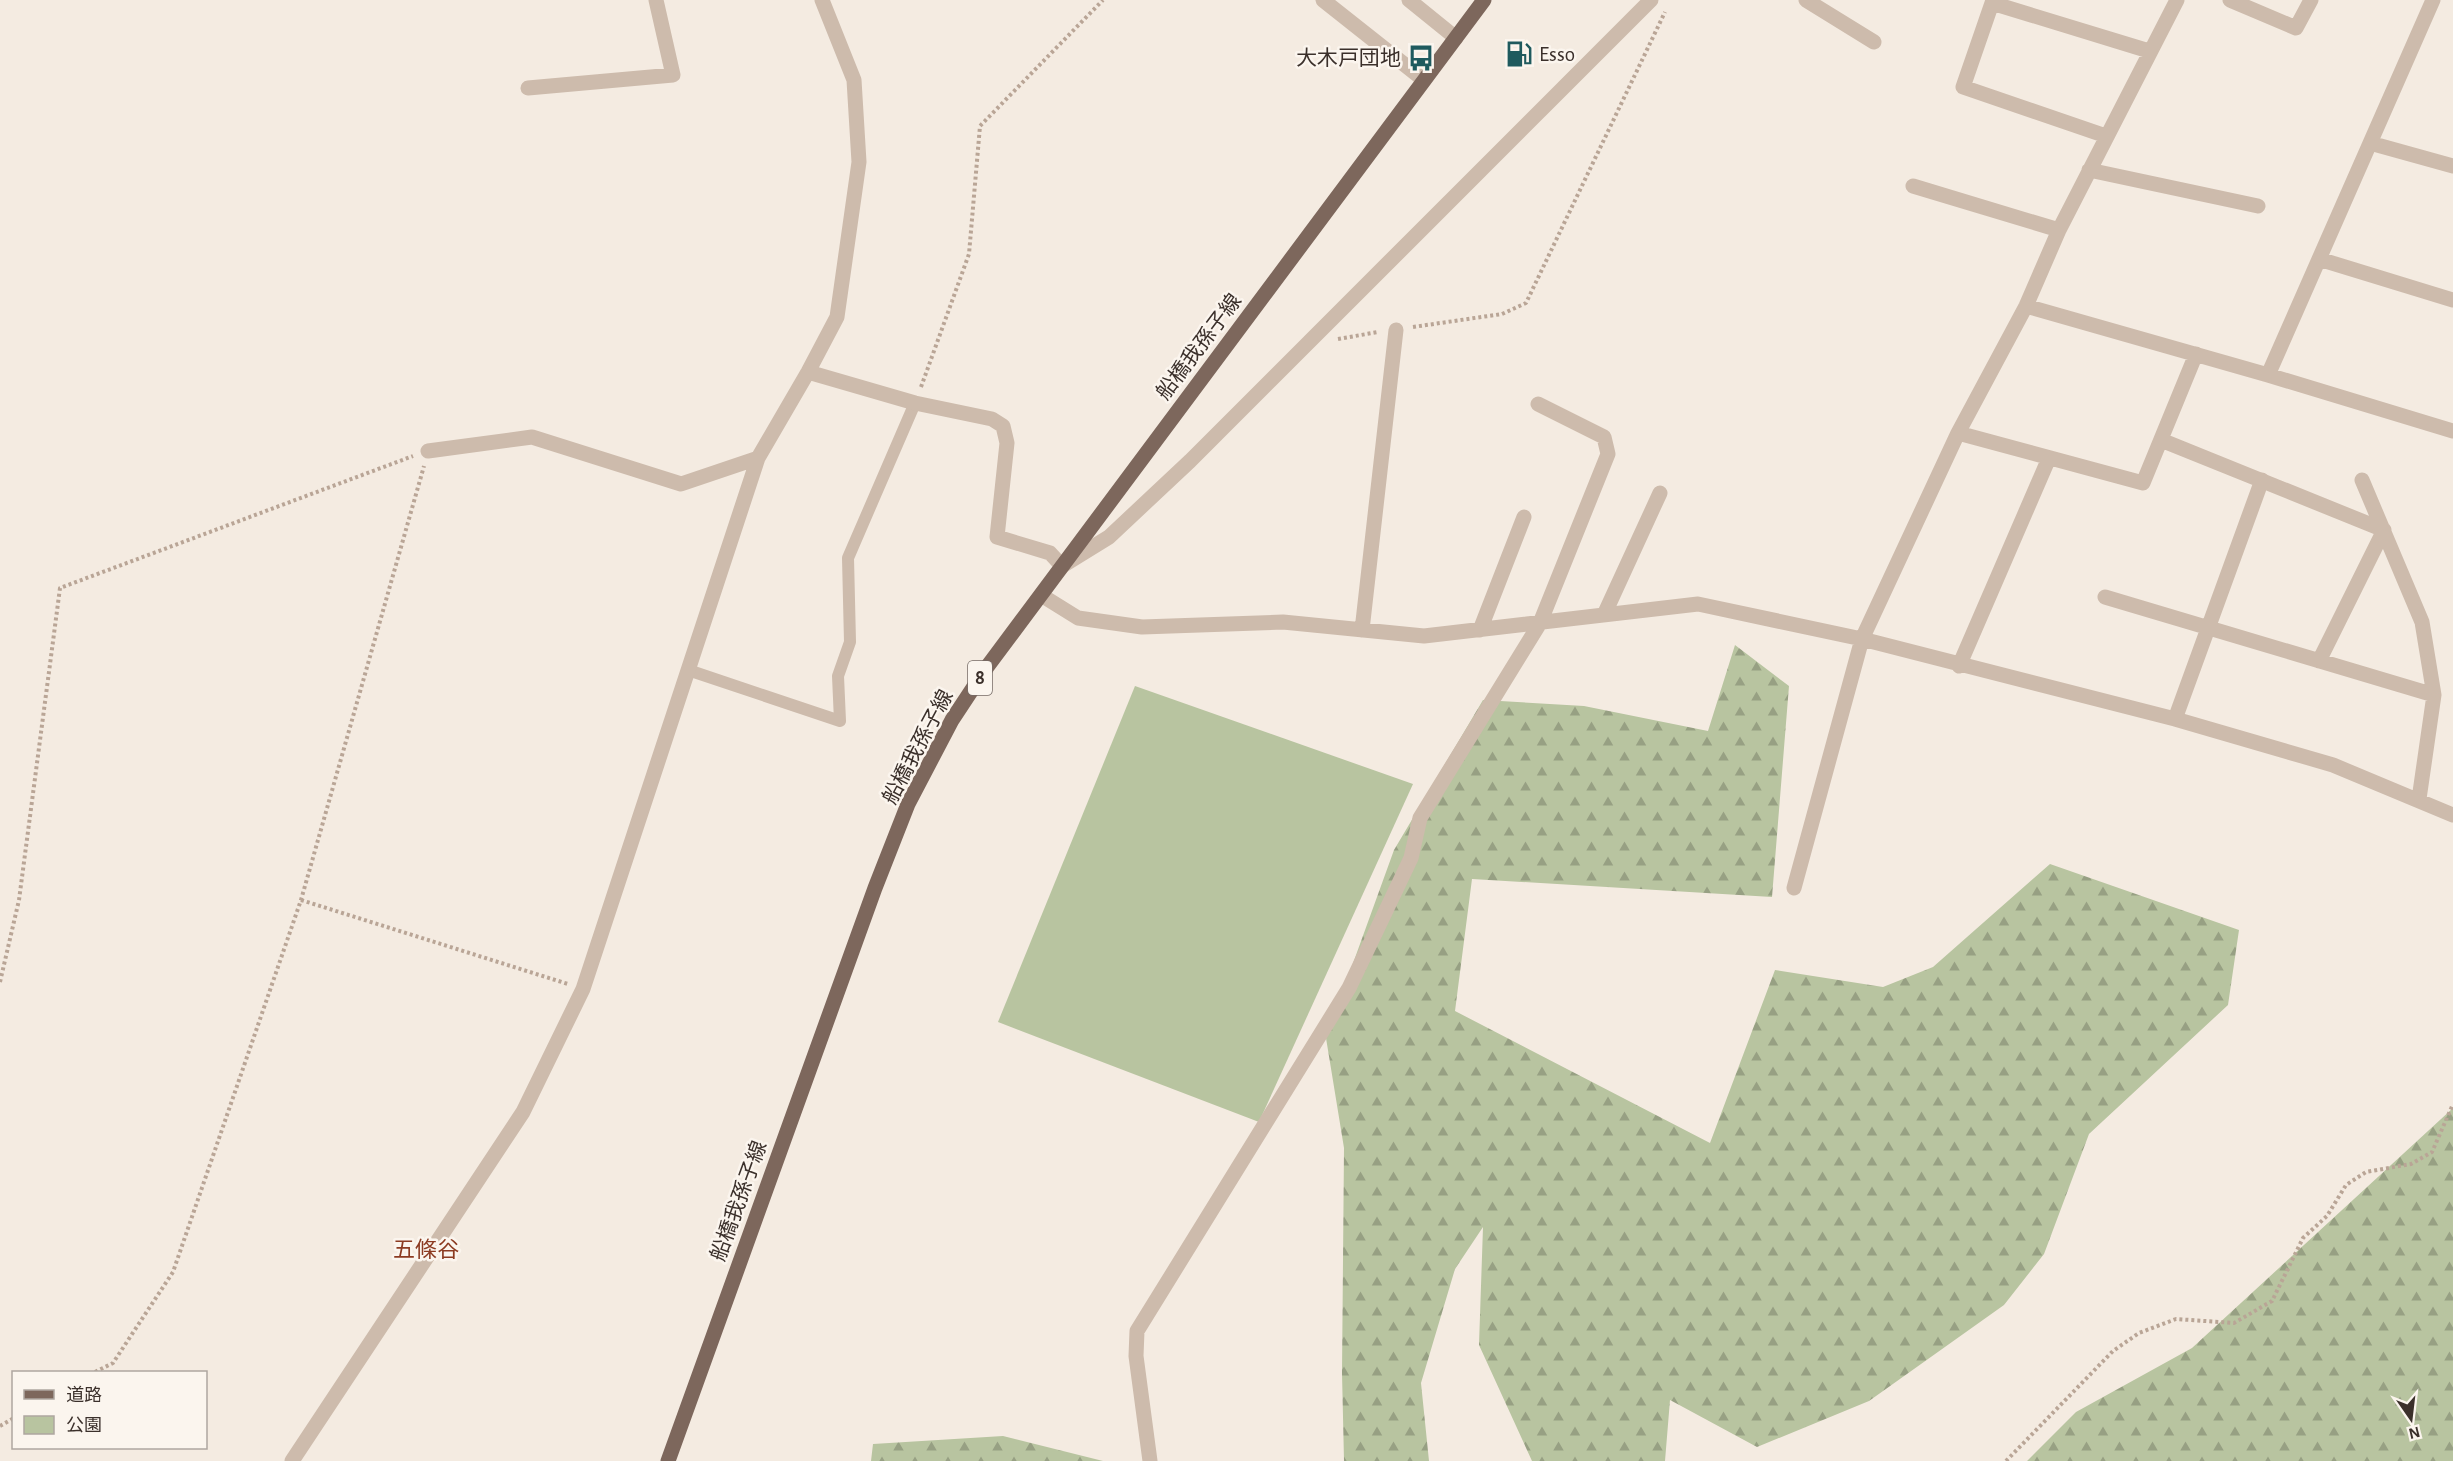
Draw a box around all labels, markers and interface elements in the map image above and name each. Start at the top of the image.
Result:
fuel station icon: Esso [1504,39,1534,69]
bus stop icon: 大木戸団地 [1406,43,1436,73]
place label: Esso [1539,44,1575,65]
place label: 大木戸団地 [1296,47,1401,69]
street label: 船橋我孫子線 [1152,290,1245,404]
road number: 8 [968,661,992,695]
street label: 船橋我孫子線 [878,686,957,808]
street label: 船橋我孫子線 [707,1138,770,1264]
district label: 五條谷 [393,1238,459,1261]
legend [12,1371,207,1449]
text: 道路 [66,1385,102,1405]
north arrow [2381,1389,2441,1449]
text: 公園 [66,1416,102,1435]
text: N [2407,1423,2422,1442]

